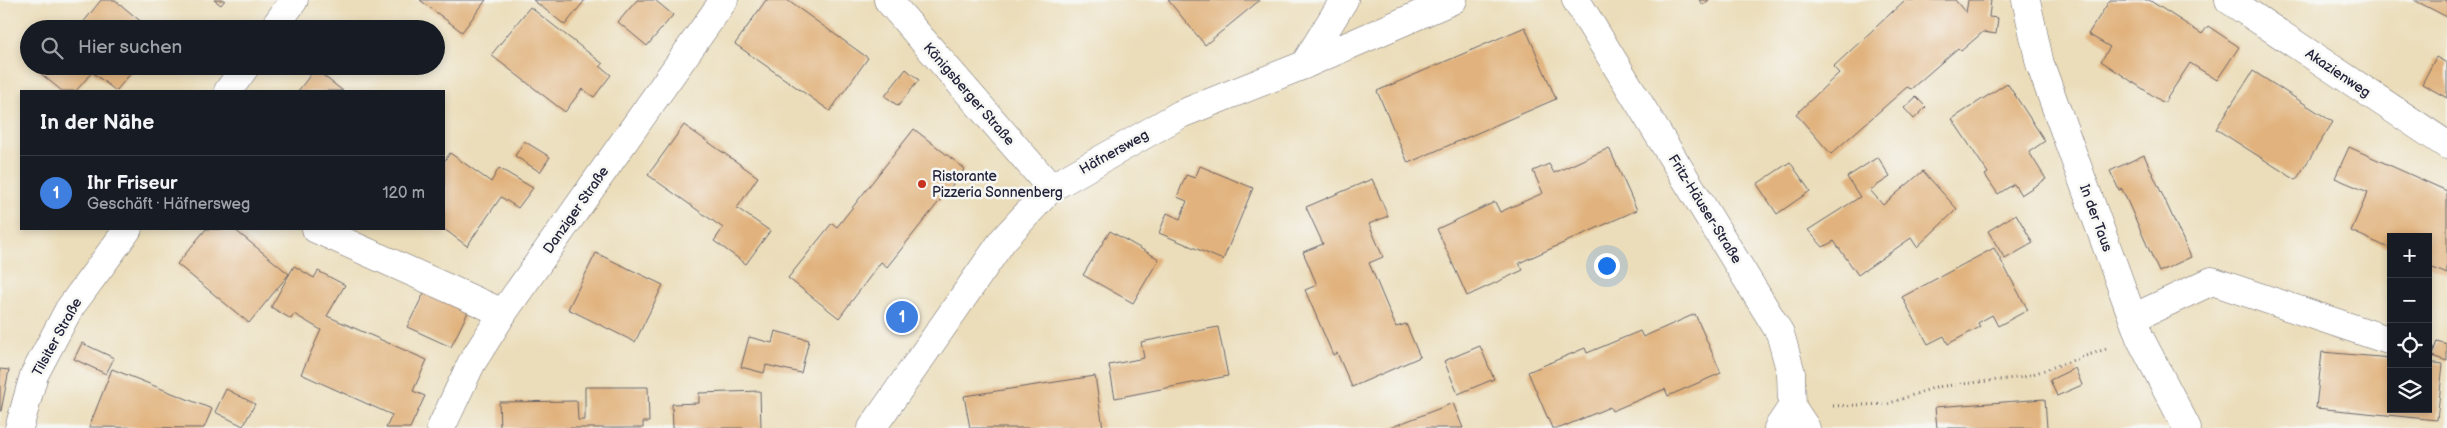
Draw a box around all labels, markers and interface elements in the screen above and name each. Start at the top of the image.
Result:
search box [20,20,445,75]
icon: search [38,34,66,62]
text: Hier suchen [78,36,182,59]
street label: Königsberger Straße [920,39,1018,149]
street label: Akazienweg [2302,45,2374,101]
text: In der Nähe [40,110,154,135]
street label: Häfnersweg [1077,126,1151,178]
street label: Fritz-Häuser-Straße [1665,151,1745,267]
street label: Danziger Straße [540,163,612,257]
place label: Ristorante Pizzeria Sonnenberg [932,168,1063,201]
text: Ihr Friseur [87,172,178,195]
marker: Ristorante Pizzeria Sonnenberg [916,178,928,190]
street label: In der Taus [2076,182,2116,254]
text: 1 [53,184,59,203]
text: 120 m [382,184,425,203]
text: Geschäft · Häfnersweg [87,195,250,214]
map controls [2387,233,2432,413]
button: + [2387,233,2432,278]
your location [1594,253,1620,279]
button: − [2387,278,2432,323]
street label: Tilsiter Straße [29,295,85,379]
pin: 1 [886,298,918,336]
button: locate [2387,323,2432,368]
button: layers [2387,368,2432,413]

